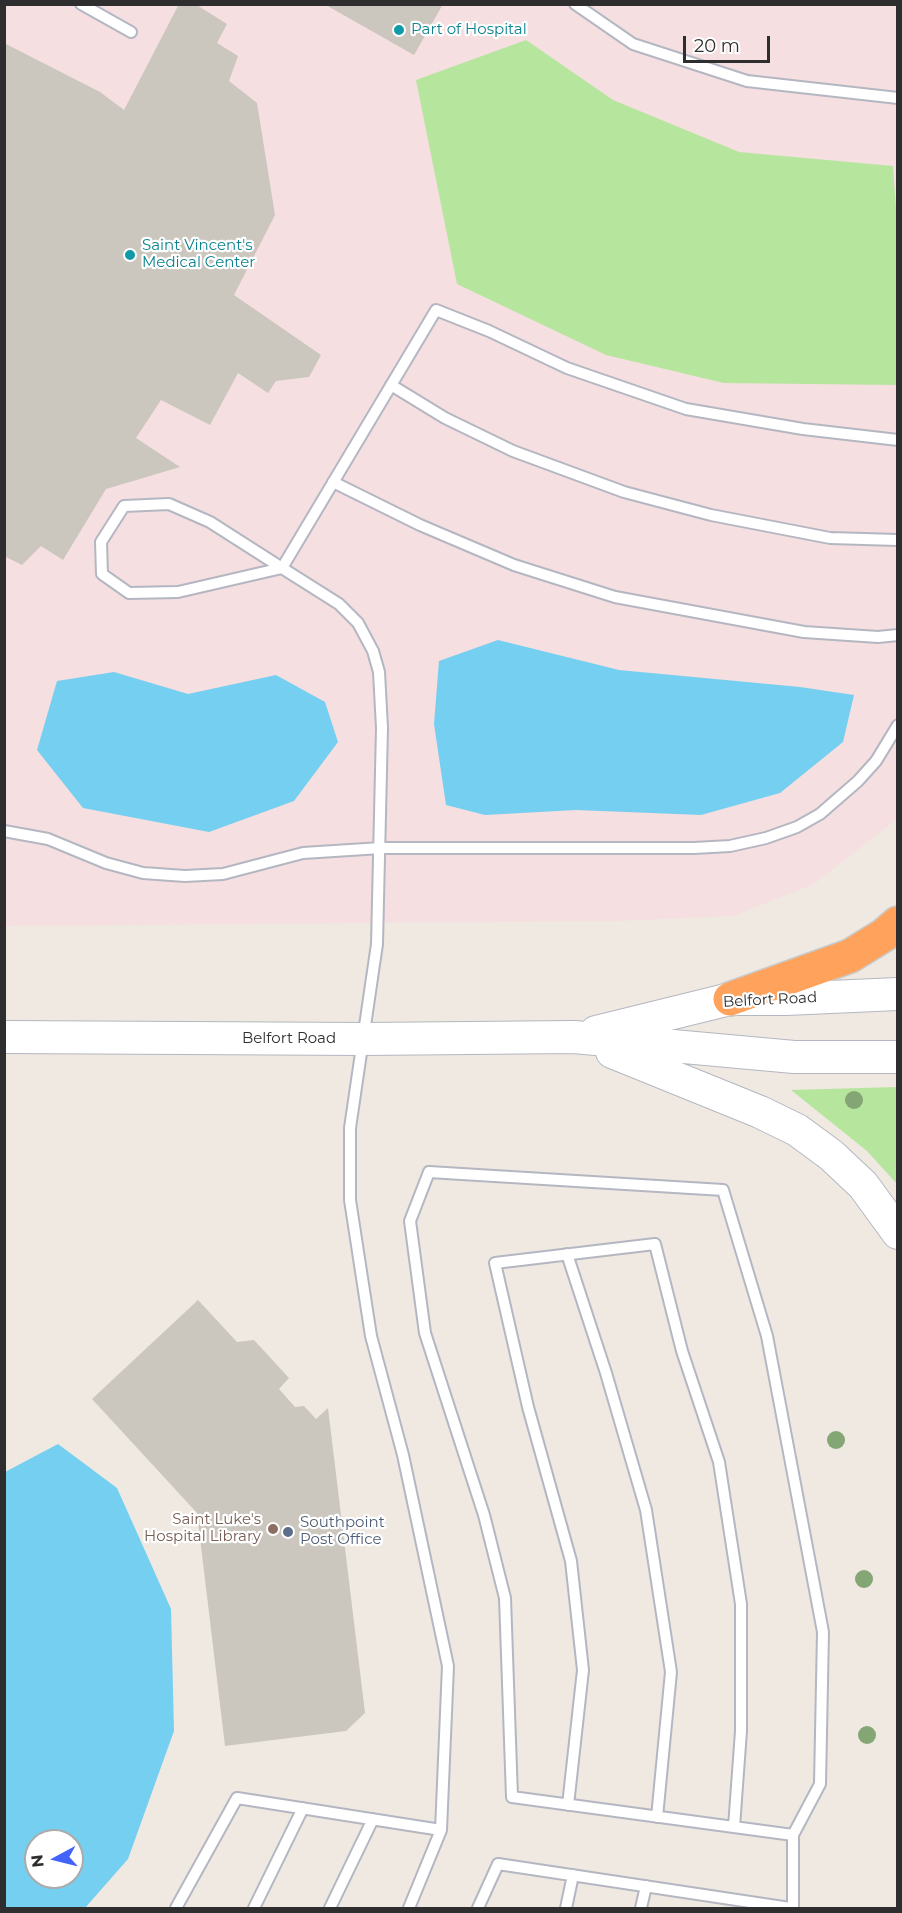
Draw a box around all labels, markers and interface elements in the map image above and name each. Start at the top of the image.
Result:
place label: Part of Hospital [411,21,527,39]
marker: Part of Hospital [392,23,406,37]
scale bar [686,24,773,62]
text: 20 m [694,35,740,57]
place label: Saint Vincent's Medical Center [142,237,255,272]
marker: Saint Vincent's Medical Center [123,248,137,262]
street label: Belfort Road [722,989,818,1011]
street label: Belfort Road [242,1030,336,1048]
place label: Saint Luke's Hospital Library [144,1511,261,1546]
place label: Southpoint Post Office [300,1514,385,1549]
marker: Saint Luke's Hospital Library [266,1522,280,1536]
marker: Southpoint Post Office [281,1525,295,1539]
north arrow [24,1829,84,1889]
text: N [27,1853,48,1869]

